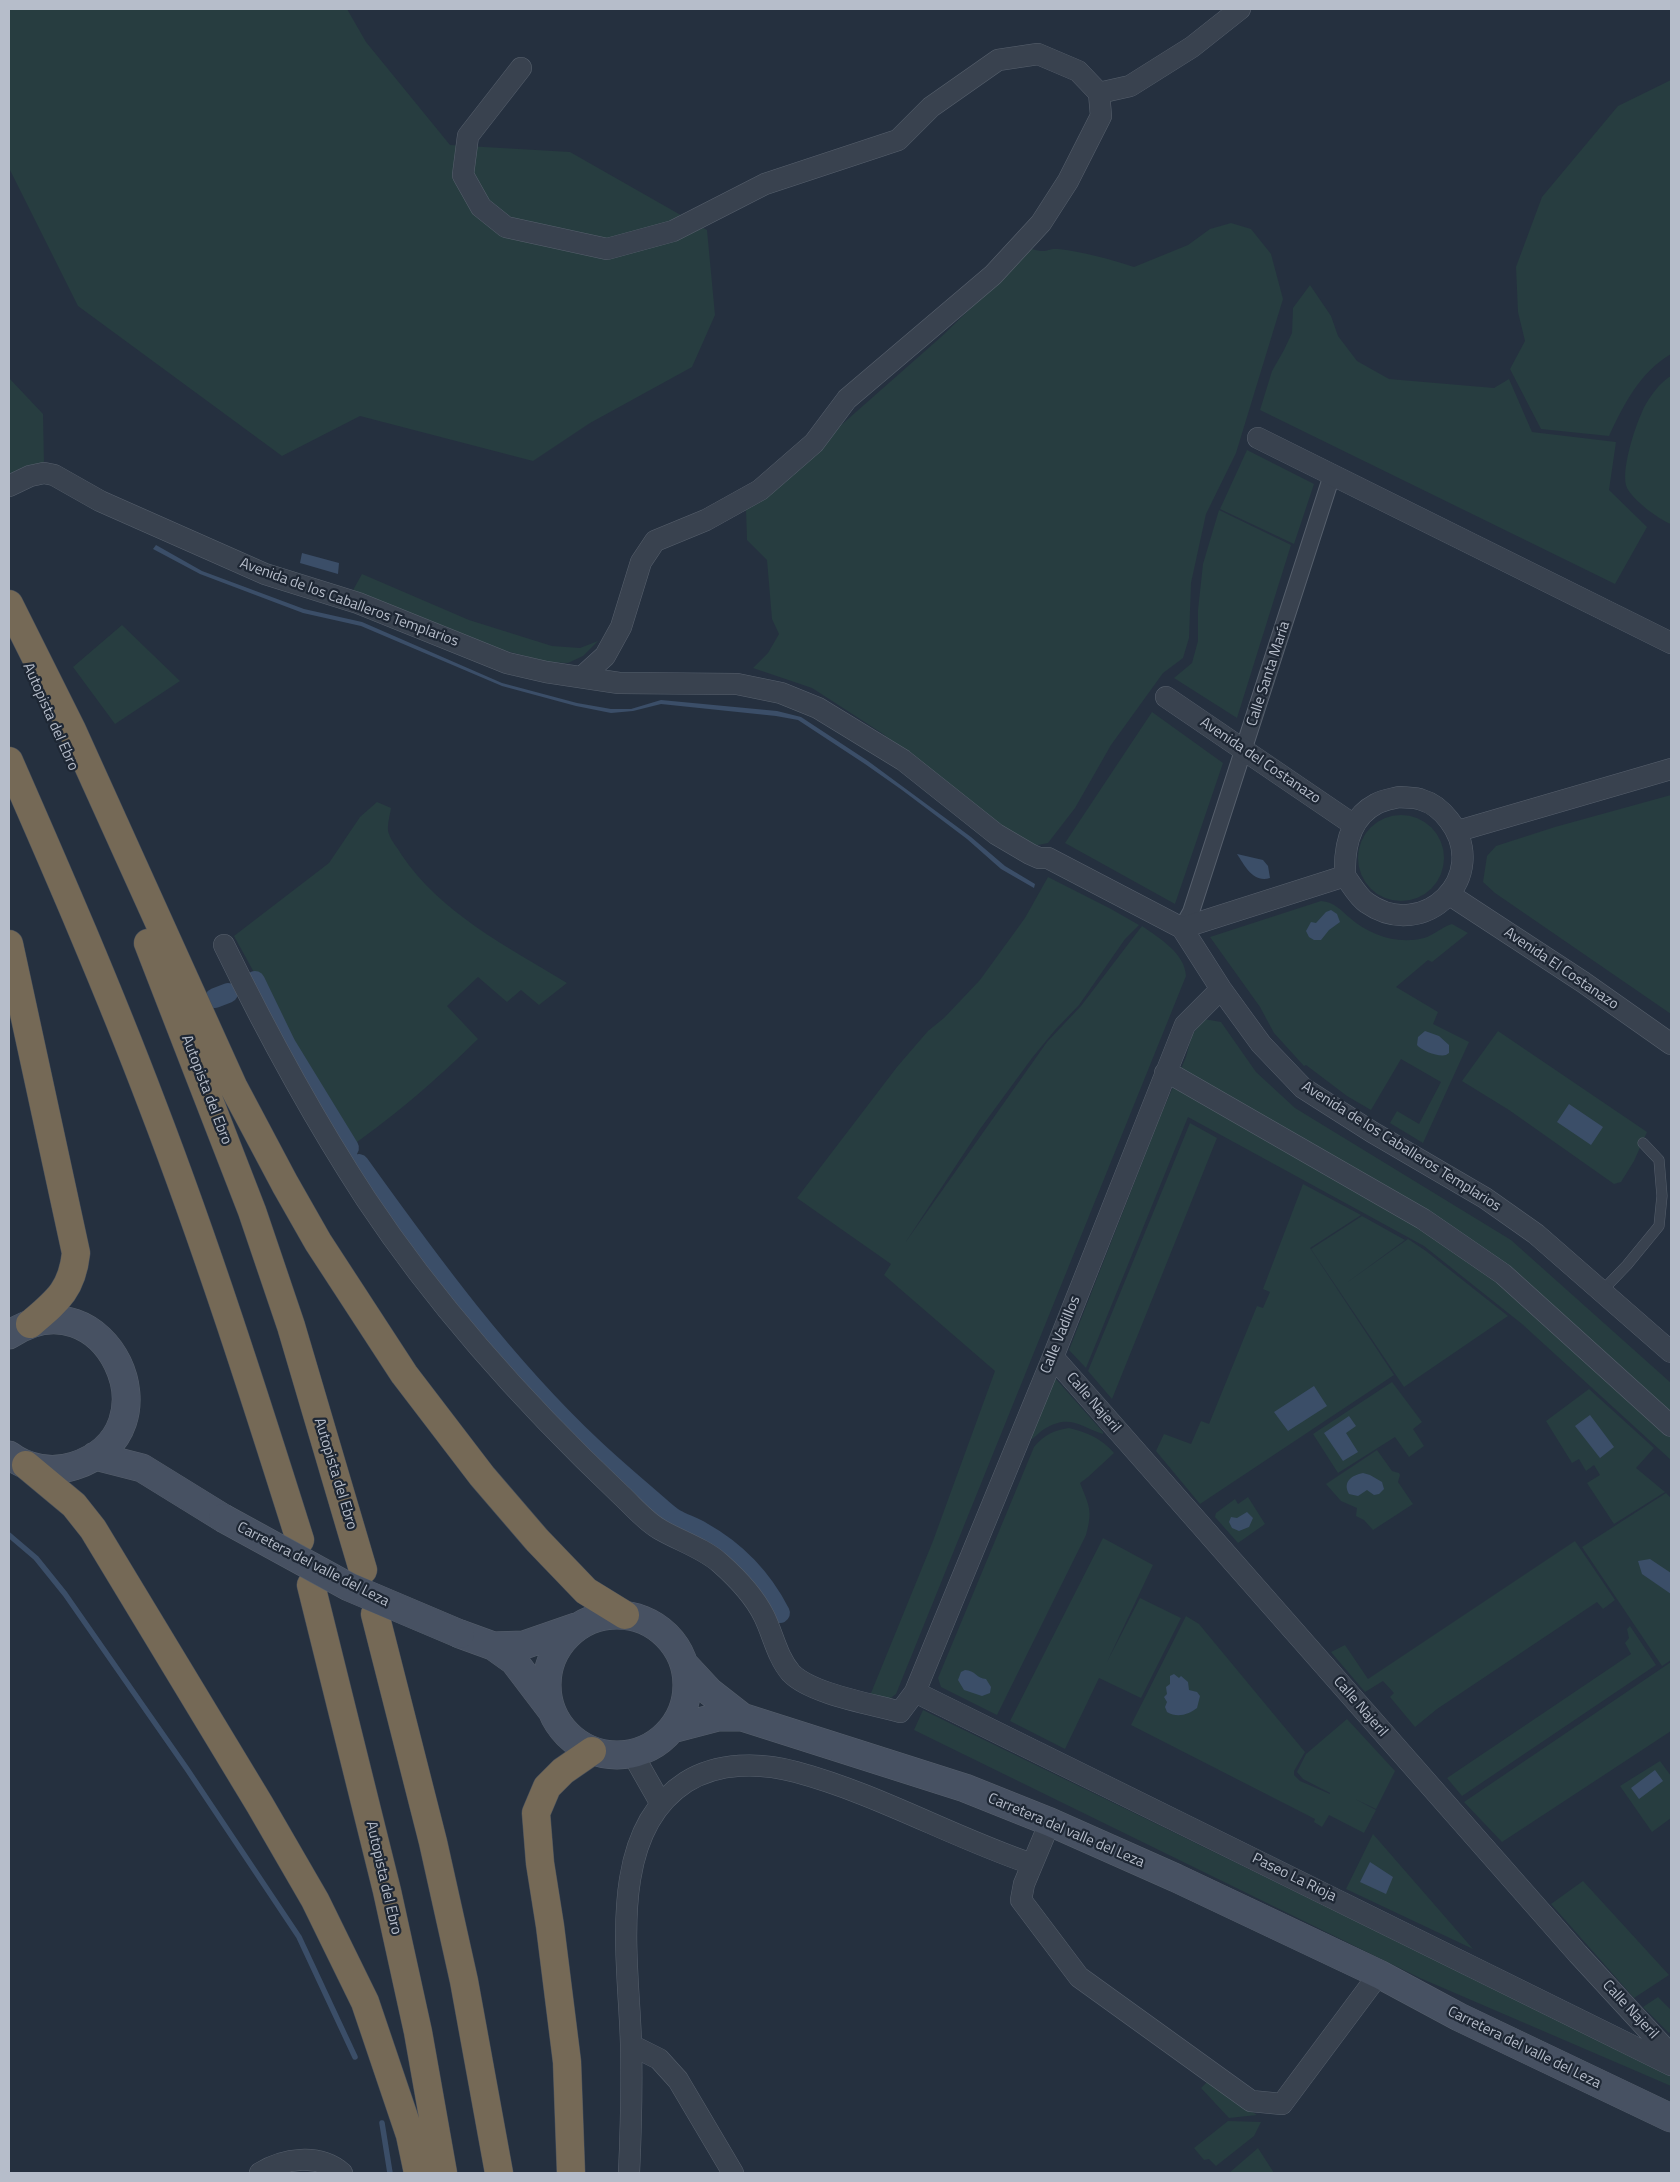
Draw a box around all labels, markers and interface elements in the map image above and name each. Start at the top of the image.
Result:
street label: Avenida de los Caballeros Templarios [237,555,461,651]
street label: Calle Santa María [1244,619,1294,729]
street label: Autopista del Ebro [18,660,82,774]
street label: Avenida del Costanazo [1196,714,1324,808]
street label: Avenida El Costanazo [1500,924,1622,1014]
street label: Autopista del Ebro [177,1033,235,1147]
street label: Avenida de los Caballeros Templarios [1298,1078,1504,1216]
street label: Calle Vadillos [1037,1293,1085,1377]
street label: Calle Najeril [1062,1369,1124,1437]
street label: Autopista del Ebro [309,1416,361,1532]
street label: Carretera del valle del Leza [234,1519,392,1611]
street label: Calle Najeril [1329,1673,1391,1741]
street label: Carretera del valle del Leza [985,1790,1147,1872]
street label: Autopista del Ebro [361,1820,405,1936]
street label: Paseo La Rioja [1249,1850,1339,1906]
street label: Calle Najeril [1598,1977,1662,2043]
street label: Carretera del valle del Leza [1444,2003,1604,2093]

